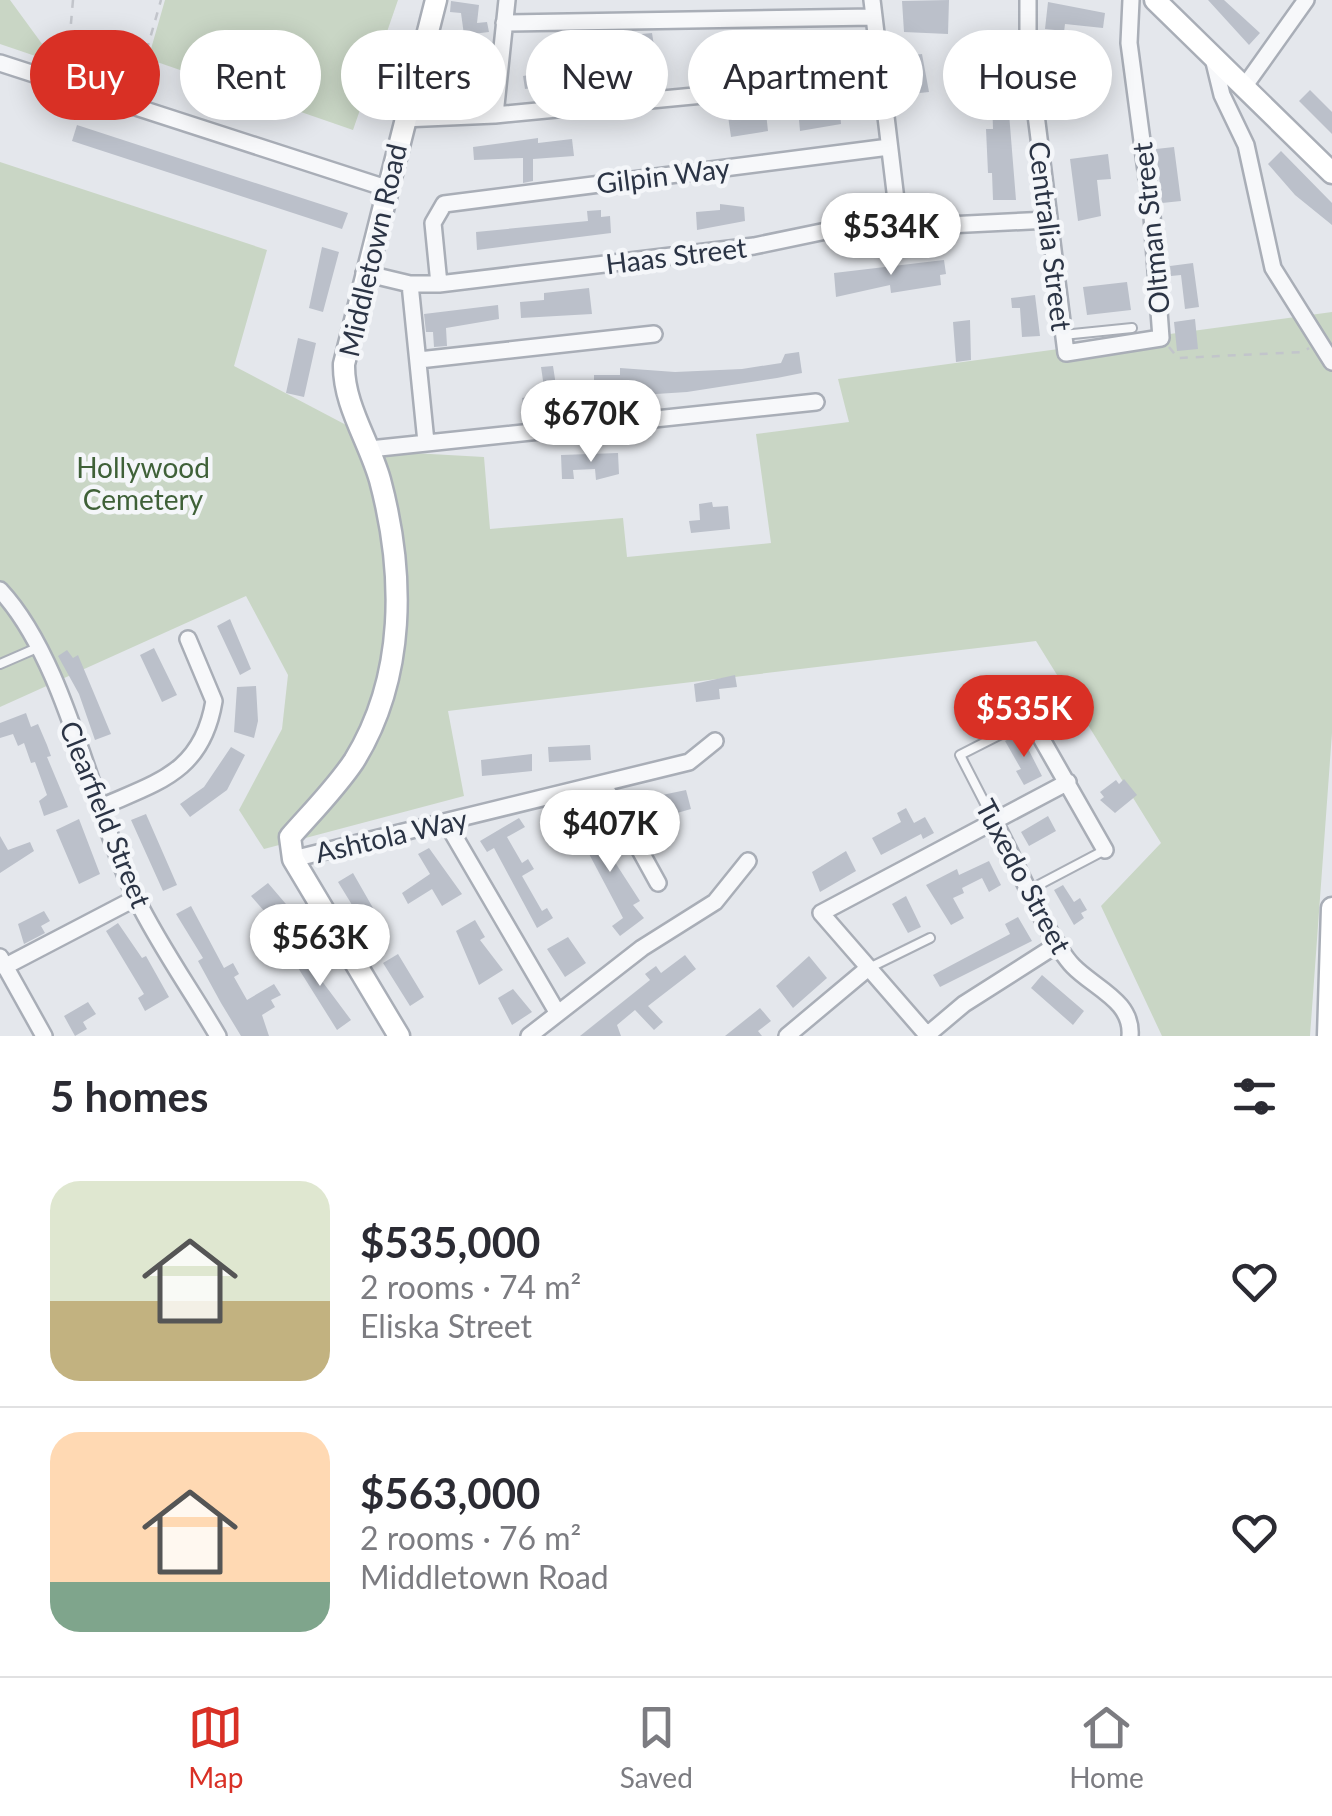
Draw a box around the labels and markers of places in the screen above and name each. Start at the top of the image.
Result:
pin: $534K [821,193,961,278]
pin: $670K [521,380,661,465]
pin: $535K [954,675,1094,760]
pin: $407K [540,790,680,875]
pin: $563K [250,904,390,989]

